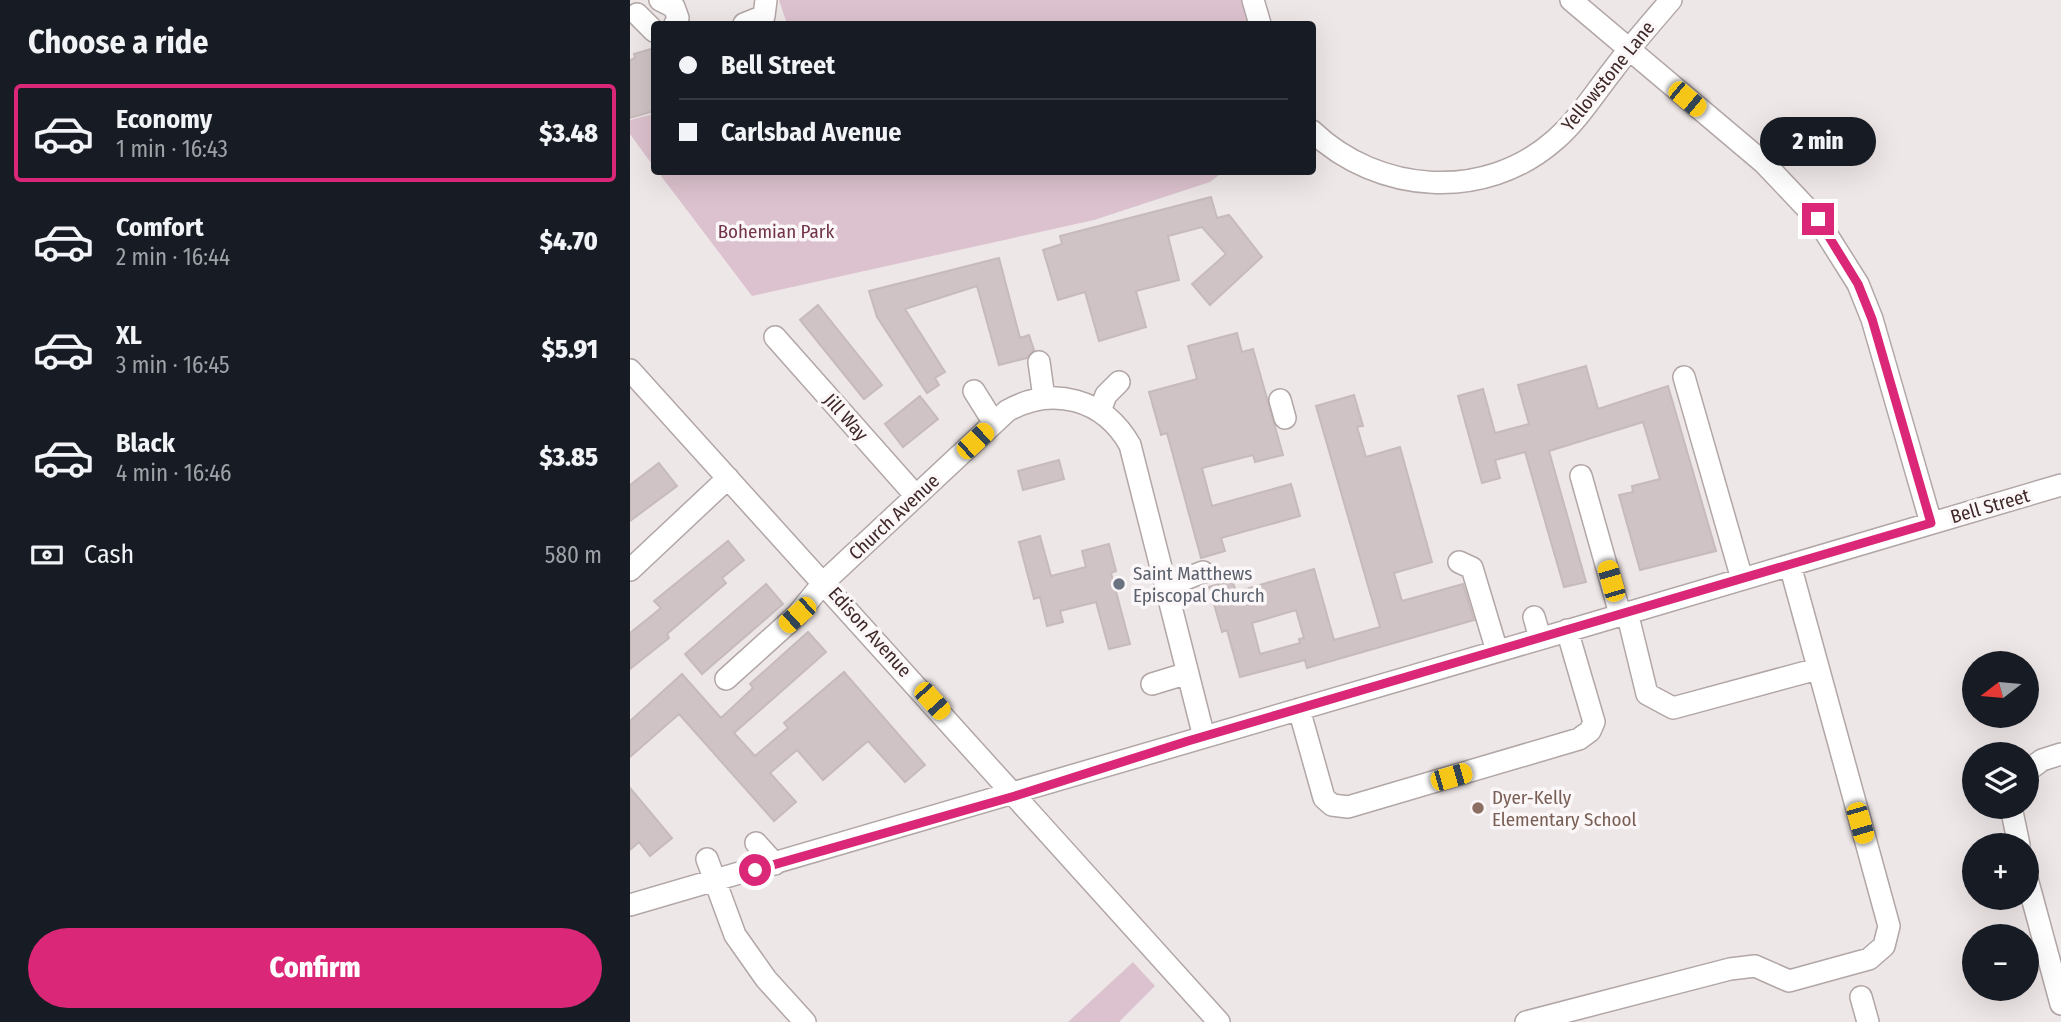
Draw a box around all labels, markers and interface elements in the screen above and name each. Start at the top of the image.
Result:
street label: Yellowstone Lane [1557,16,1659,136]
text: Choose a ride [28,23,209,61]
text: Bell Street [721,50,835,81]
car [1665,77,1710,121]
icon: car [32,102,95,165]
text: Economy [116,104,212,135]
text: Carlsbad Avenue [721,117,901,148]
text: $3.48 [539,118,598,149]
callout: 2 min [1760,118,1876,166]
text: 2 min [1793,127,1843,155]
text: 1 min · 16:43 [116,135,228,163]
route end [1802,203,1834,235]
icon: car [32,210,95,273]
text: Comfort [116,212,204,243]
park label: Bohemian Park [718,220,835,243]
text: $4.70 [540,226,598,257]
text: 2 min · 16:44 [116,243,230,271]
icon: car [32,318,95,381]
text: XL [116,320,142,351]
text: $5.91 [542,334,598,365]
text: 3 min · 16:45 [116,351,230,379]
street label: Jill Way [819,389,874,446]
car [953,419,998,463]
icon: car [32,426,95,489]
text: Black [116,428,175,459]
text: $3.85 [539,442,598,473]
text: 4 min · 16:46 [116,459,232,487]
street label: Church Avenue [844,469,944,565]
street label: Bell Street [1948,484,2033,528]
icon: cash [28,536,66,574]
text: Cash [84,539,134,570]
text: 580 m [545,541,602,569]
car [1596,558,1627,604]
place label: Saint Matthews Episcopal Church [1133,562,1265,607]
marker: Saint Matthews Episcopal Church [1111,576,1127,592]
street label: Edison Avenue [824,582,916,682]
car [775,593,820,637]
north arrow [1962,651,2039,728]
map controls [1962,651,2039,1001]
car [911,678,954,724]
button: layers [1962,742,2039,819]
car [1428,761,1475,793]
place label: Dyer-Kelly Elementary School [1492,786,1637,831]
marker: Dyer-Kelly Elementary School [1470,800,1486,816]
car [1845,800,1876,846]
button: + [1962,833,2039,910]
route start [739,854,771,886]
button: − [1962,924,2039,1001]
button: Confirm [28,928,602,1008]

